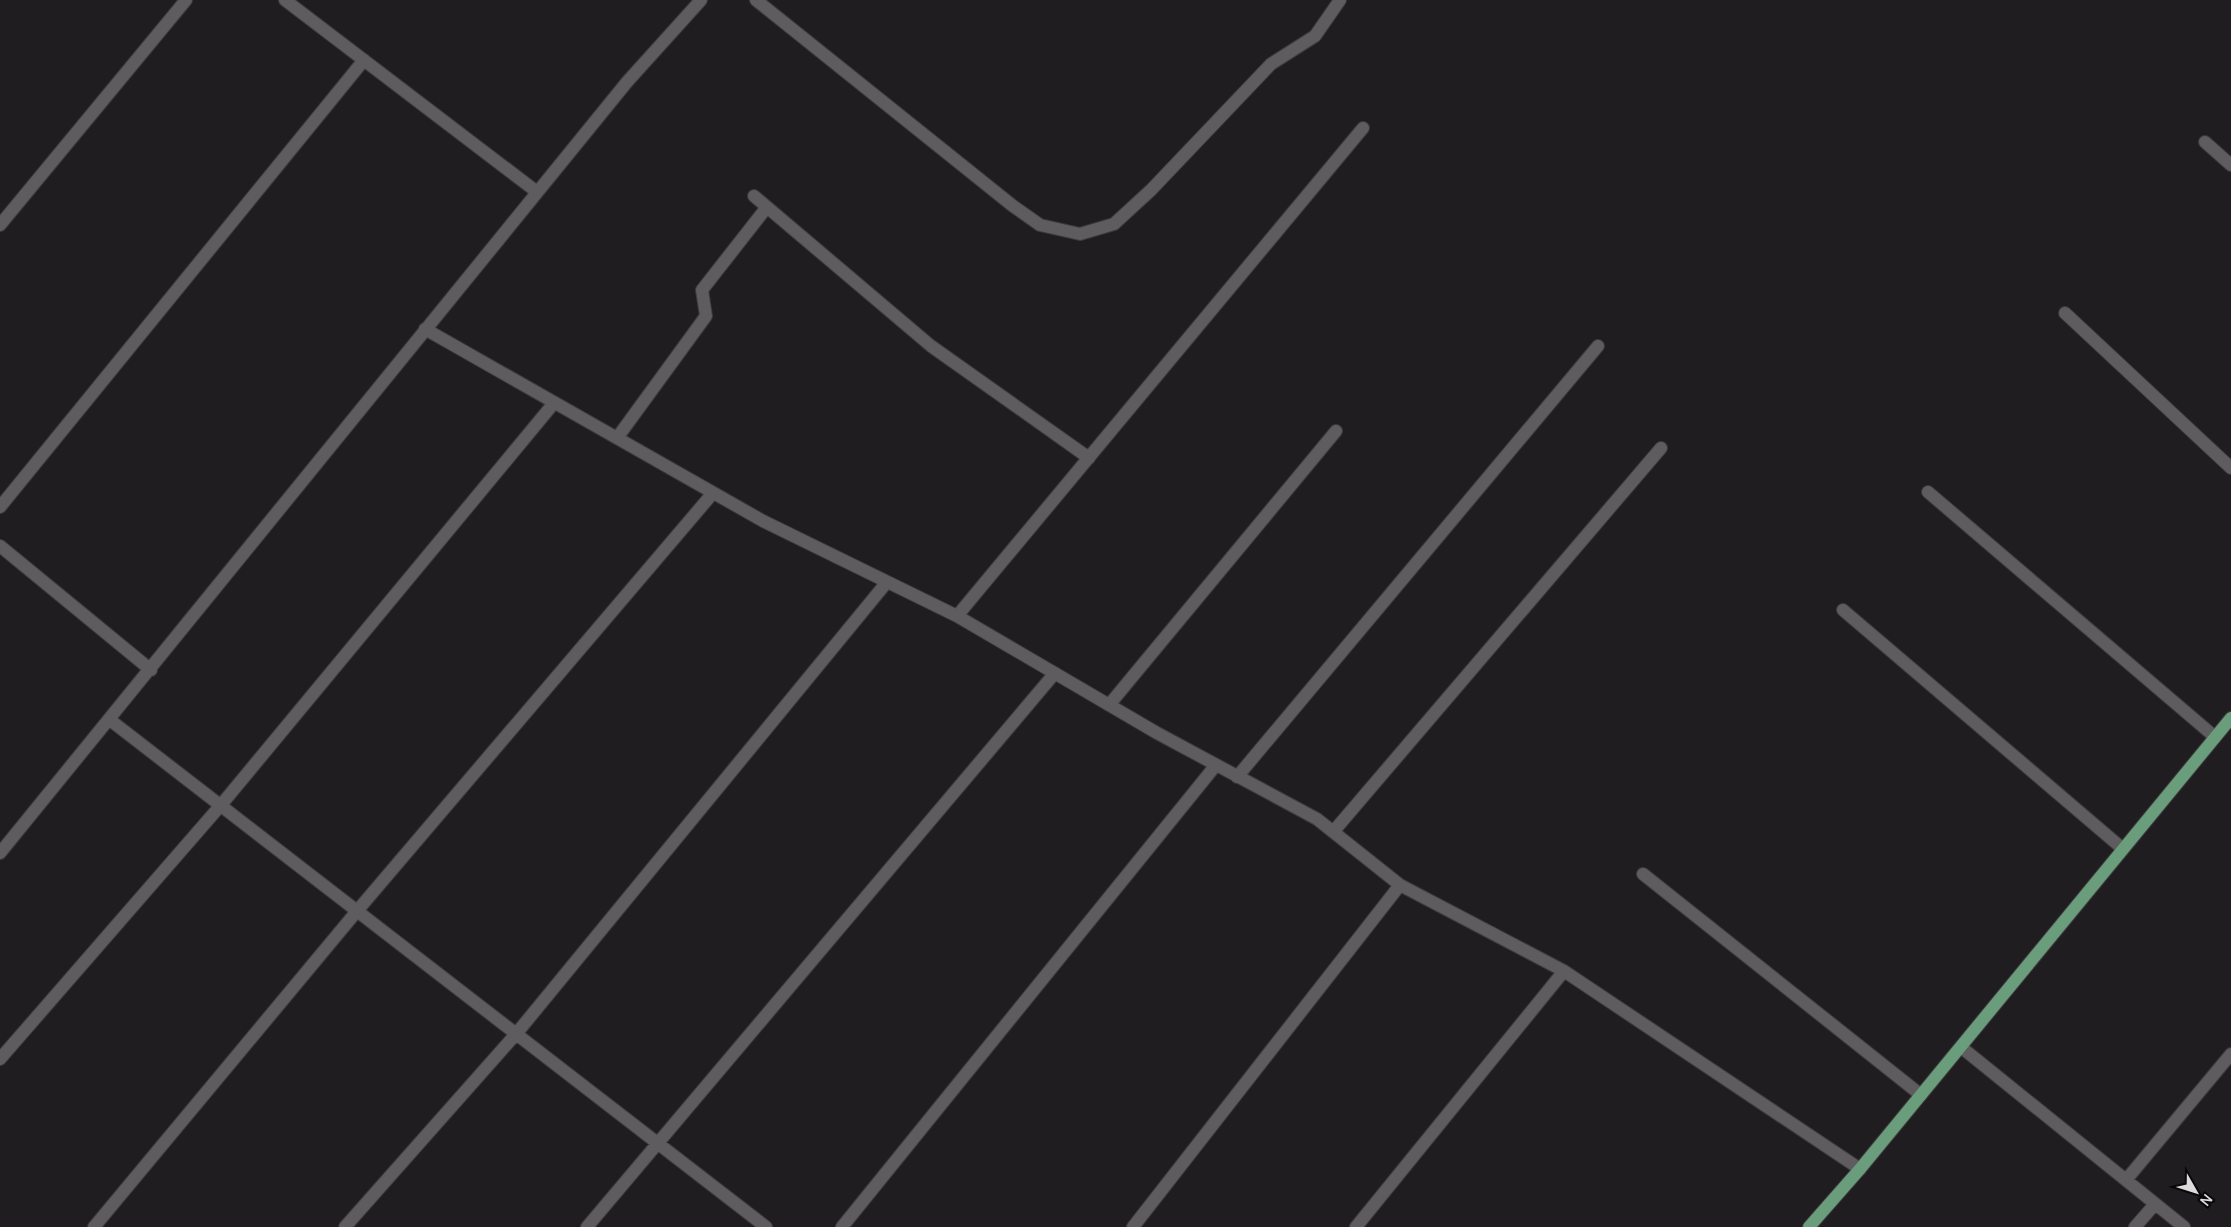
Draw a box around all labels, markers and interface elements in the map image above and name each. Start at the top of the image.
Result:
north arrow [2171,1167,2221,1217]
text: N [2196,1191,2217,1210]

